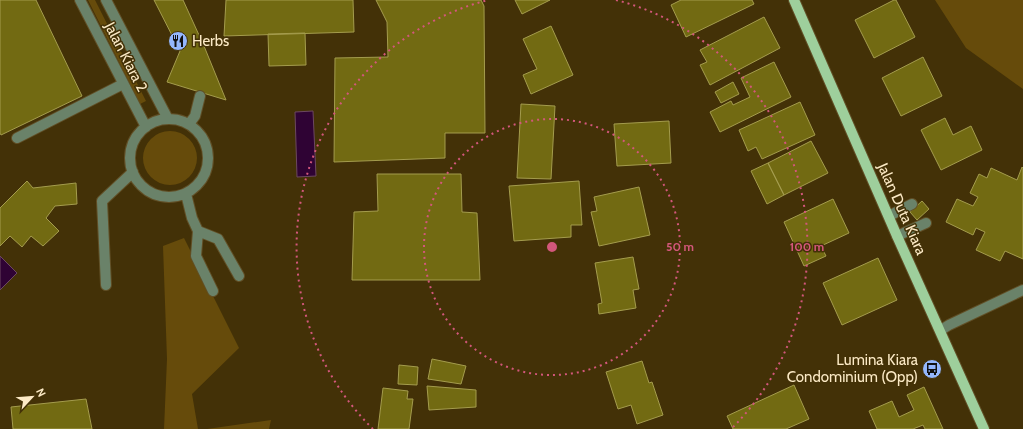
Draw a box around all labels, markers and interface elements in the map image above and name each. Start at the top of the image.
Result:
street label: Jalan Kiara 2 [100,18,151,95]
restaurant icon: Herbs [167,30,189,52]
place label: Herbs [192,32,229,50]
street label: Jalan Duta Kiara [873,159,931,258]
text: 50 m [666,239,694,254]
text: 100 m [790,239,824,254]
centre of rings [545,240,559,254]
place label: Lumina Kiara Condominium (Opp) [787,351,919,386]
bus stop icon: Lumina Kiara Condominium (Opp) [921,358,943,380]
north arrow [12,377,52,417]
text: N [33,386,49,399]

